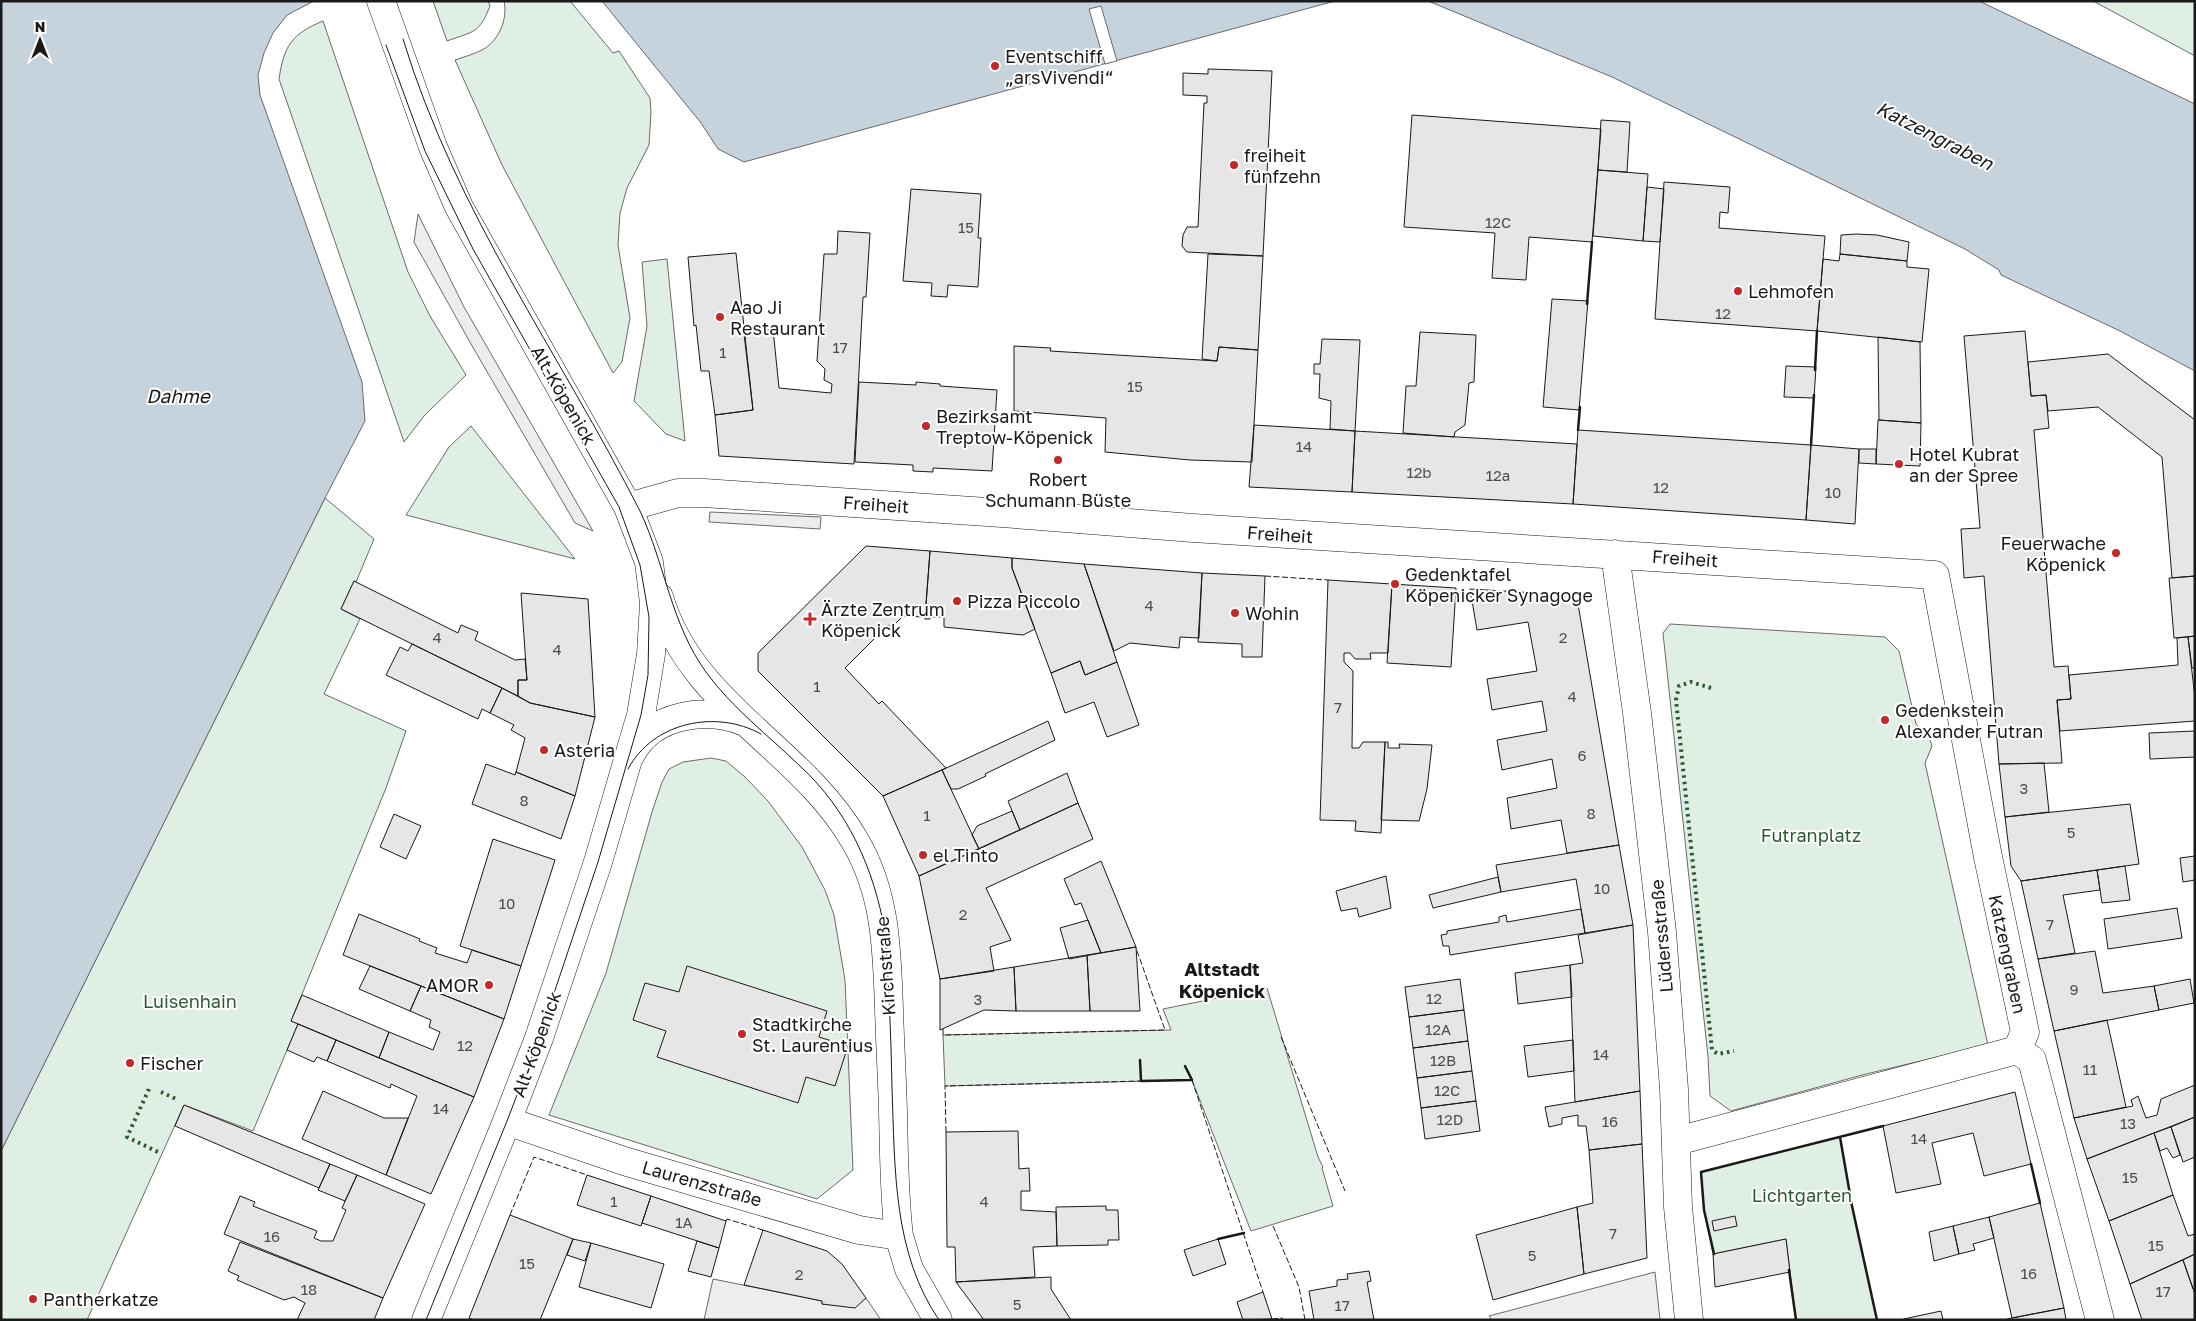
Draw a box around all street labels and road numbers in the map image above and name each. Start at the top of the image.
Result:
street label: Alt-Köpenick [527,341,601,449]
street label: Freiheit [842,491,910,517]
street label: Freiheit [1246,521,1314,547]
street label: Freiheit [1651,545,1719,571]
street label: Lüdersstraße [1645,879,1677,993]
street label: Katzengraben [1985,892,2031,1016]
street label: Kirchstraße [871,916,899,1016]
street label: Alt-Köpenick [507,988,565,1100]
street label: Laurenzstraße [640,1155,764,1211]

